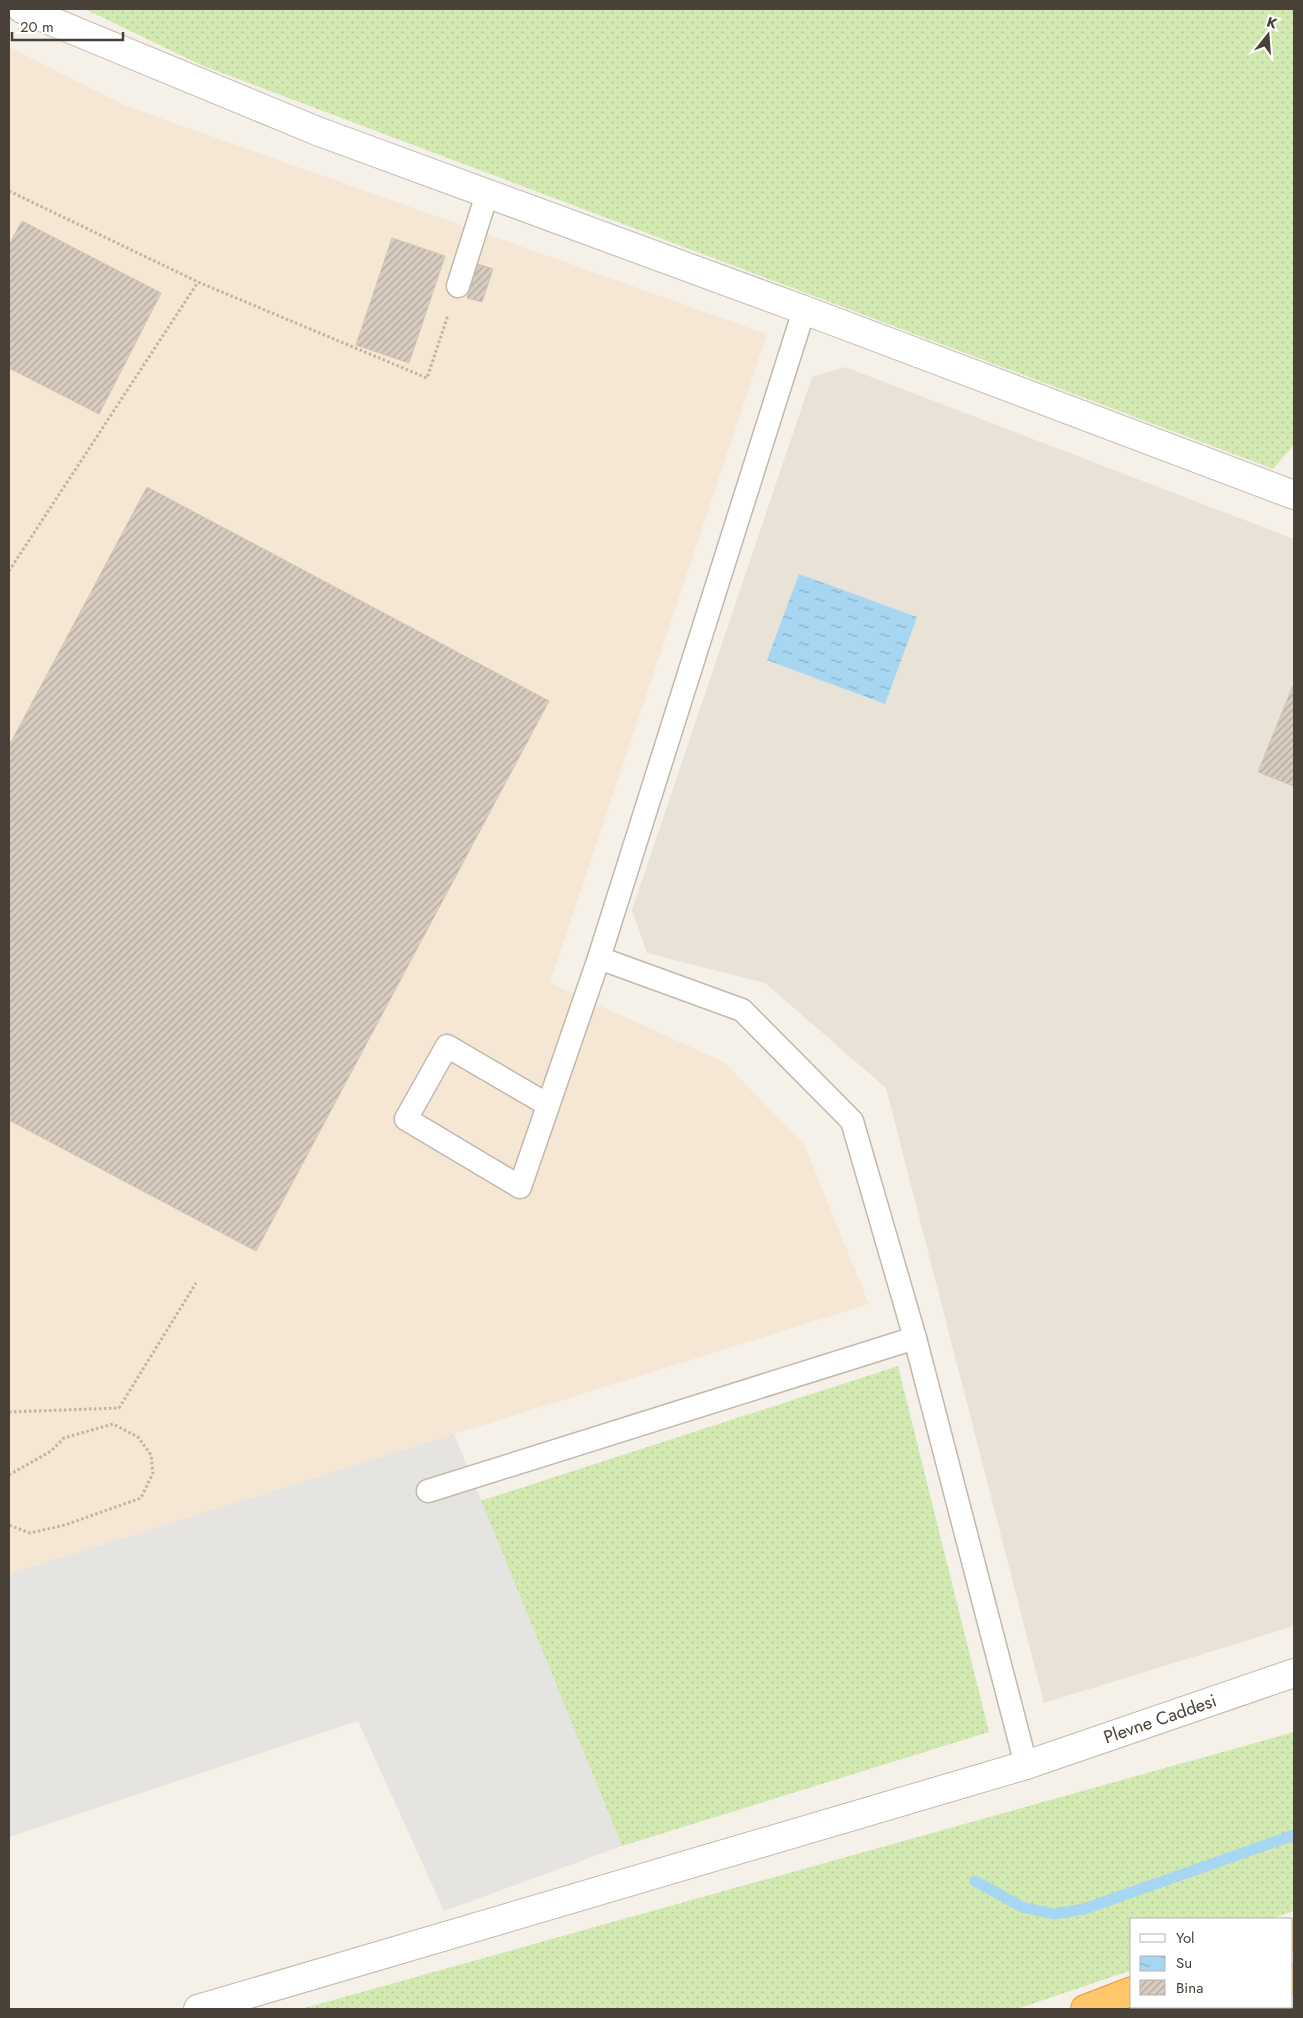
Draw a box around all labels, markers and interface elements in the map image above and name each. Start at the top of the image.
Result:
scale bar [12,10,124,42]
north arrow [1243,10,1293,60]
text: K [1264,12,1280,34]
text: 20 m [20,16,54,38]
street label: Plevne Caddesi [1100,1688,1220,1750]
legend [1130,1918,1293,2008]
text: Yol [1176,1927,1195,1949]
text: Su [1176,1952,1192,1974]
text: Bina [1176,1977,1203,1999]

